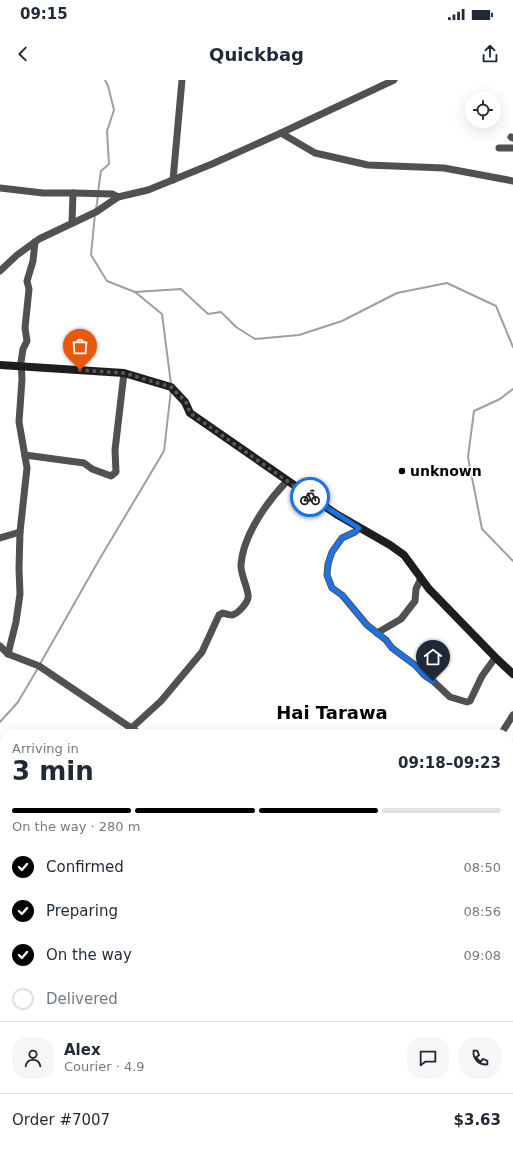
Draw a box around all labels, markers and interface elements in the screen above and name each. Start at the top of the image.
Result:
text: 09:15 [20,5,68,23]
icon: back [12,43,34,65]
icon: share [479,43,501,65]
text: Quickbag [209,44,304,65]
map controls [465,92,501,128]
button: locate [465,92,501,128]
pin [63,329,97,370]
icon: bag [69,335,91,357]
place label: unknown [410,463,482,479]
marker: unknown [397,466,407,476]
courier [290,477,330,517]
icon: bike [299,486,321,508]
pin [416,640,450,681]
icon: home [422,646,444,668]
district label: Hai Tarawa [276,702,388,723]
text: Arriving in [12,741,79,756]
text: 09:18–09:23 [398,754,501,772]
text: 3 min [12,756,94,786]
text: On the way · 280 m [12,819,140,834]
icon: check [12,856,34,878]
text: Confirmed [46,858,124,876]
text: 08:50 [464,860,501,875]
icon: check [12,900,34,922]
text: Preparing [46,902,118,920]
text: 08:56 [464,904,501,919]
icon: check [12,944,34,966]
text: On the way [46,946,132,964]
text: 09:08 [464,948,501,963]
text: Delivered [46,990,118,1008]
button: person [12,1037,54,1079]
button: chat [407,1037,449,1079]
button: phone [459,1037,501,1079]
text: Alex [64,1041,101,1059]
text: Courier · 4.9 [64,1059,145,1074]
text: Order #7007 [12,1111,110,1129]
text: $3.63 [454,1111,501,1129]

